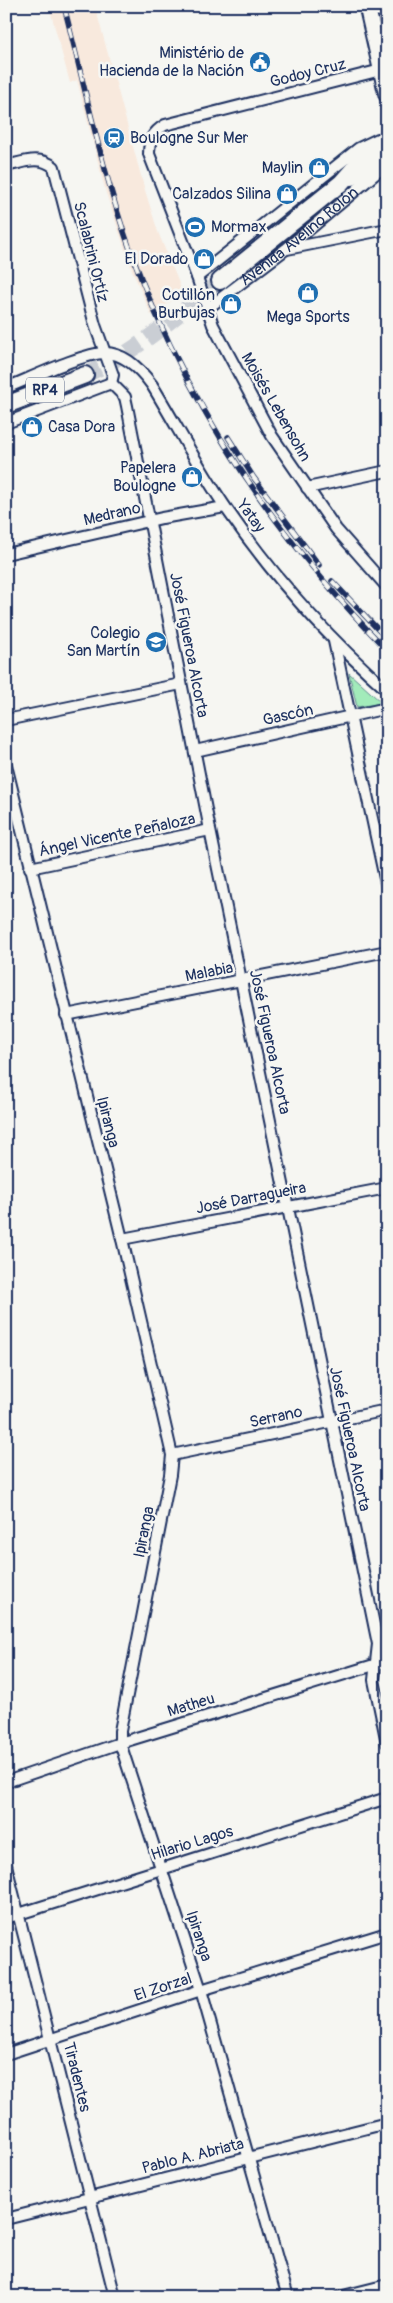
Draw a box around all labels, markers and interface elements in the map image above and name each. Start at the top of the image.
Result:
place label: Ministério de Hacienda de la Nación [99,43,244,81]
public building icon: Ministério de Hacienda de la Nación [248,50,272,74]
street label: Godoy Cruz [268,54,348,92]
station icon: Boulogne Sur Mer [102,126,126,150]
place label: Boulogne Sur Mer [130,128,249,148]
shop icon: Maylin [307,156,331,180]
place label: Maylin [262,158,303,178]
street label: Avenida Avelino Rolón [236,182,363,290]
shop icon: Calzados Silina [275,182,299,206]
place label: Calzados Silina [172,184,271,204]
street label: Scalabrini Ortíz [69,200,113,304]
sports icon: Mormax [183,215,207,239]
place label: Mormax [211,217,266,237]
shop icon: El Dorado [192,247,216,271]
place label: El Dorado [125,249,188,269]
shop icon: Mega Sports [296,281,320,305]
place label: Cotillón Burbujas [158,285,215,323]
shop icon: Cotillón Burbujas [219,292,243,316]
place label: Mega Sports [266,307,350,327]
street label: Moisés Lebensohn [237,349,315,465]
road number: RP4 [26,378,64,402]
shop icon: Casa Dora [20,415,44,439]
place label: Casa Dora [48,417,115,437]
place label: Papelera Boulogne [113,458,176,496]
shop icon: Papelera Boulogne [180,465,204,489]
street label: Yatay [232,495,270,537]
street label: Medrano [82,498,143,530]
street label: José Figueroa Alcorta [165,571,213,719]
place label: Colegio San Martín [67,623,140,661]
school or university icon: Colegio San Martín [144,630,168,654]
street label: Gascón [261,700,315,730]
street label: Ángel Vicente Peñaloza [37,809,197,861]
street label: Malabia [183,958,235,986]
street label: José Figueroa Alcorta [245,968,295,1116]
street label: Ipiranga [92,1094,124,1150]
street label: José Darragueira [194,1178,308,1218]
street label: José Figueroa Alcorta [325,1365,375,1513]
street label: Serrano [248,1402,305,1432]
street label: Ipiranga [129,1505,159,1559]
street label: Matheu [165,1688,217,1722]
street label: Hilario Lagos [148,1821,236,1865]
street label: Ipiranga [181,1908,217,1964]
street label: El Zorzal [131,1968,195,2006]
street label: Tiradentes [59,2040,95,2114]
street label: Pablo A. Abriata [140,2134,246,2178]

